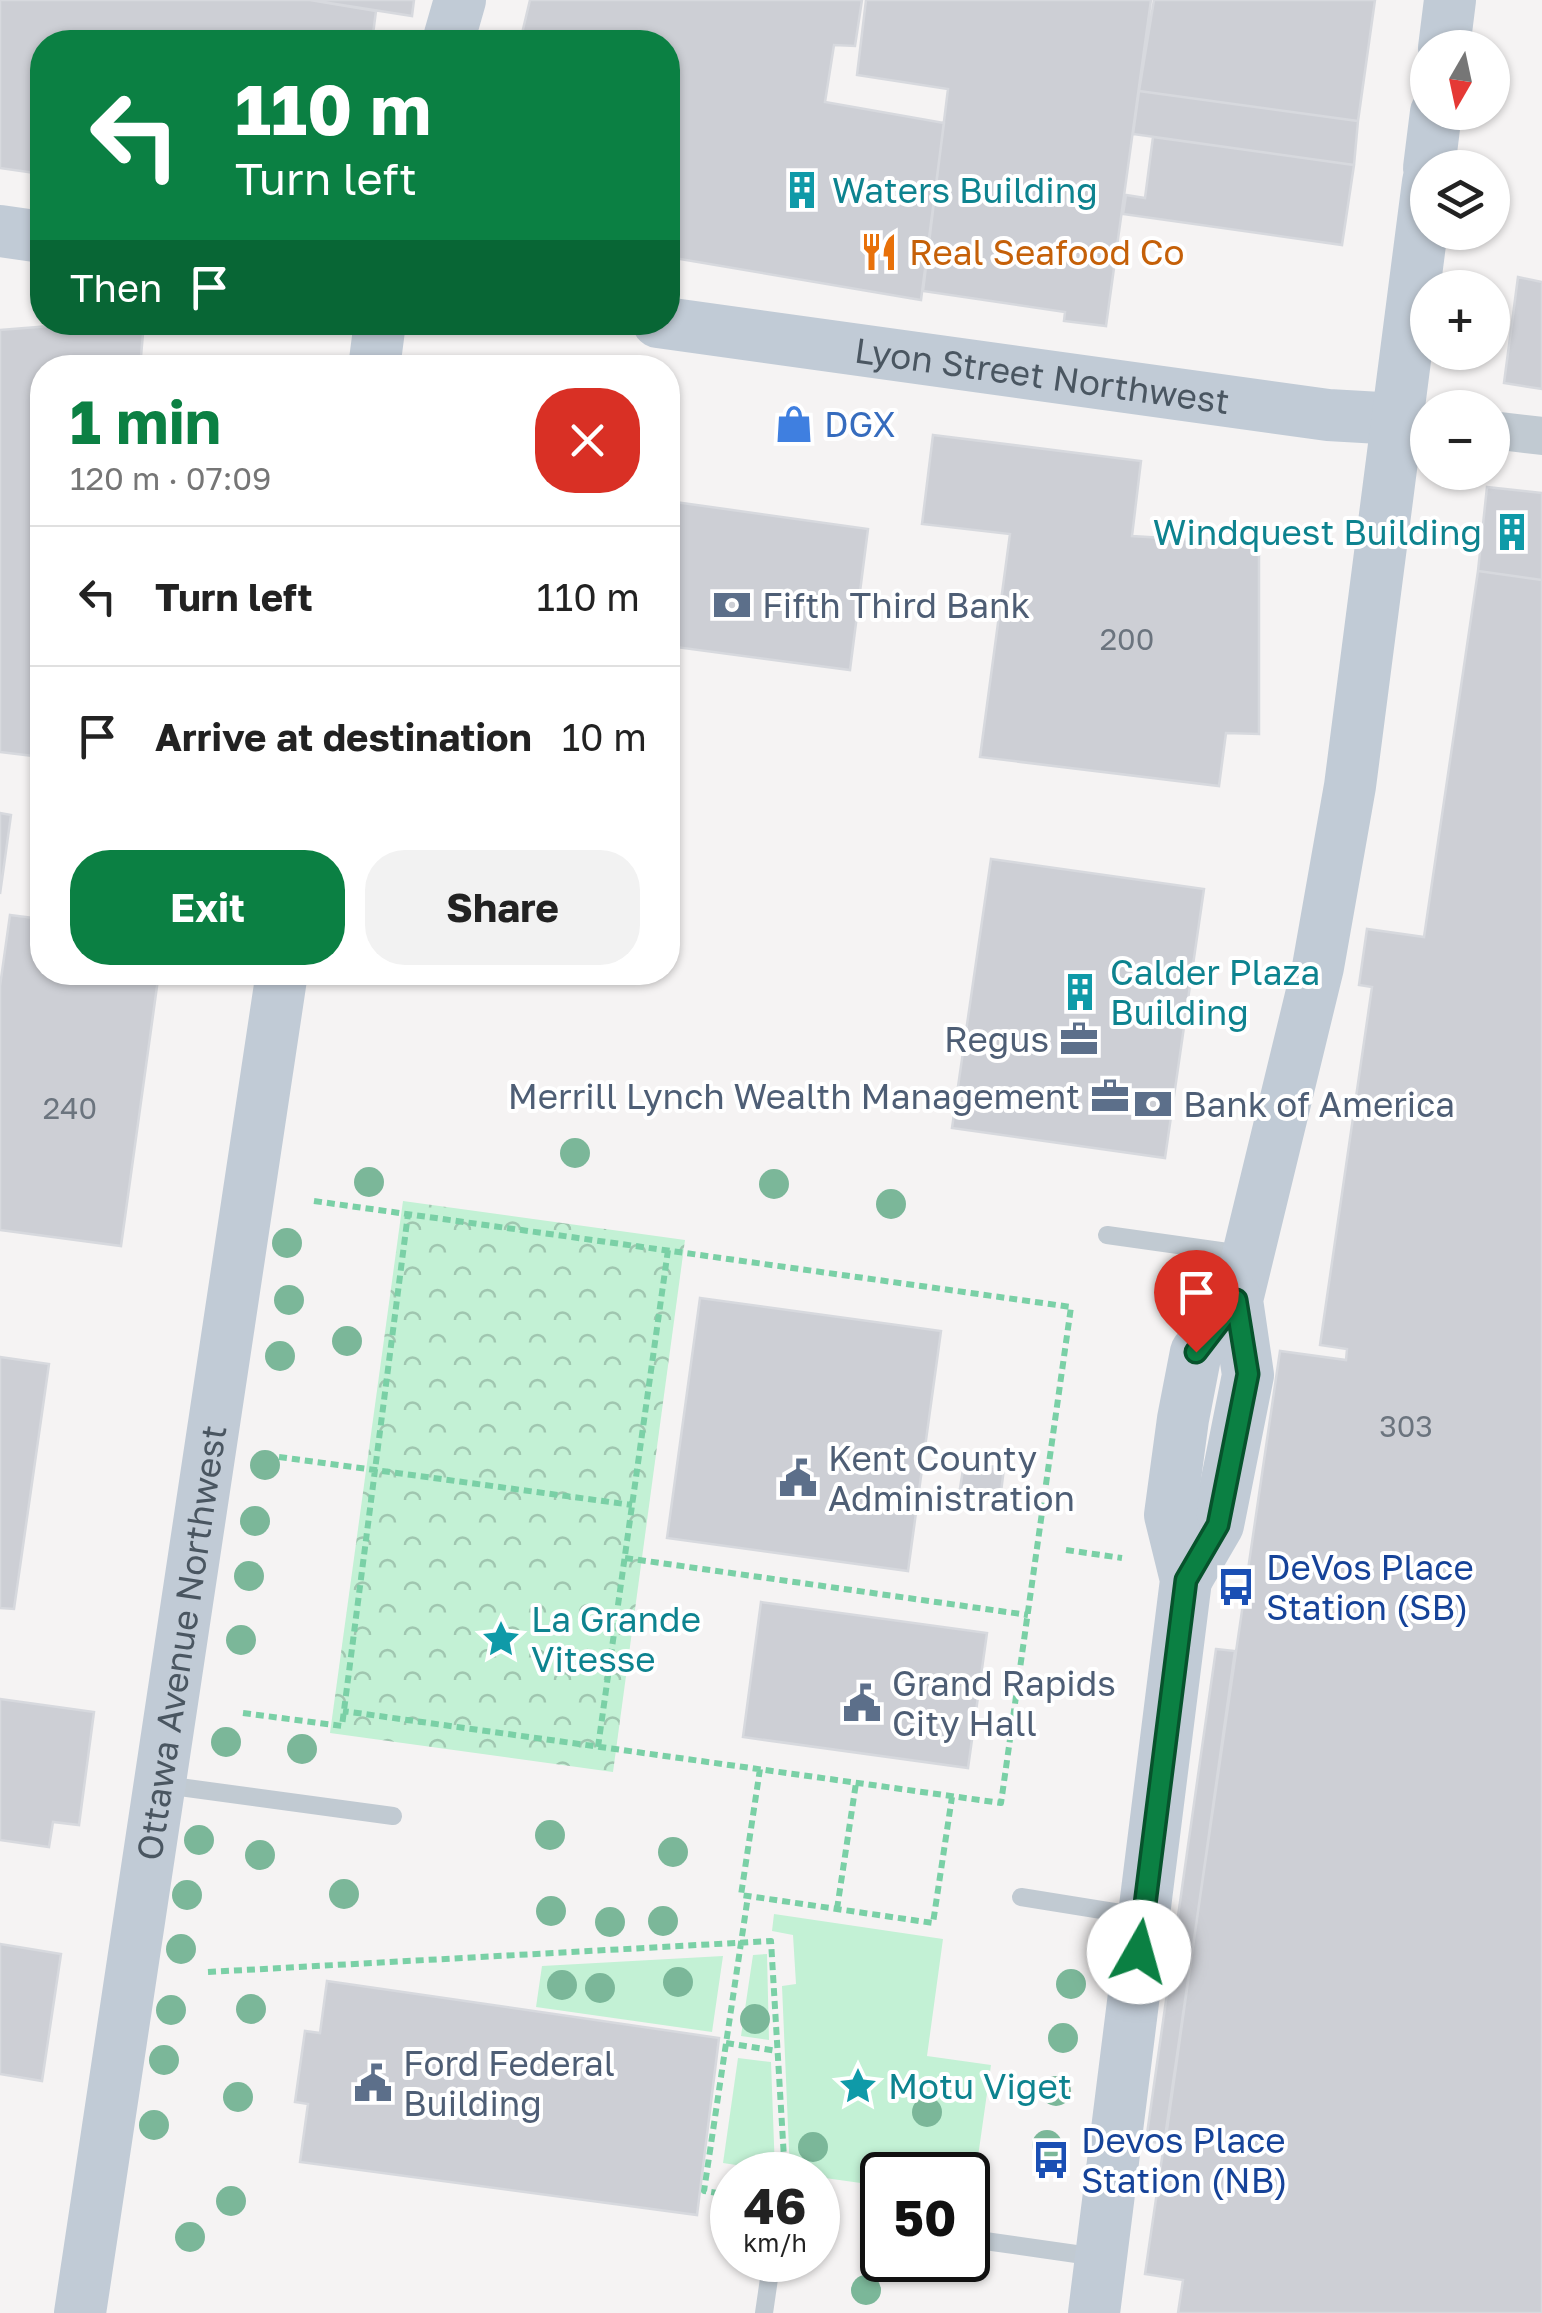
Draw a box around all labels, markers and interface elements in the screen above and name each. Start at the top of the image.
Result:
north arrow [1410,30,1510,130]
map controls [1410,30,1510,490]
text: 110 m [235,66,431,150]
icon: left [70,70,200,200]
button: layers [1410,150,1510,250]
text: Turn left [235,151,417,205]
building icon: Waters Building [781,169,823,211]
place label: Waters Building [832,169,1098,211]
restaurant icon: Real Seafood Co [858,231,900,273]
place label: Real Seafood Co [909,231,1184,273]
icon: arrive [182,260,237,315]
text: Then [70,265,162,310]
button: + [1410,270,1510,370]
street label: Lyon Street Northwest [852,329,1232,422]
text: 1 min [70,385,221,457]
button: close [535,388,640,493]
button: − [1410,390,1510,490]
shop icon: DGX [773,403,815,445]
place label: DGX [824,403,896,445]
text: 120 m · 07:09 [70,459,271,497]
place label: Windquest Building [1153,511,1482,553]
building icon: Windquest Building [1491,511,1533,553]
icon: left [70,569,125,624]
text: Turn left [155,574,313,619]
text: 110 m [536,574,640,619]
bank icon: Fifth Third Bank [711,584,753,626]
place label: Fifth Third Bank [762,584,1030,626]
house number: 200 [1100,621,1154,657]
icon: arrive [70,709,125,764]
text: Arrive at destination [155,714,532,759]
text: 10 m [562,714,647,759]
button: Exit [70,850,345,965]
button: Share [365,850,640,965]
place label: Calder Plaza Building [1110,951,1320,1033]
building icon: Calder Plaza Building [1059,971,1101,1013]
place label: Regus [944,1018,1049,1060]
office icon: Regus [1058,1018,1100,1060]
place label: Merrill Lynch Wealth Management [508,1075,1080,1117]
office icon: Merrill Lynch Wealth Management [1089,1075,1131,1117]
bank icon: Bank of America [1132,1083,1174,1125]
place label: Bank of America [1183,1083,1455,1125]
house number: 240 [43,1090,97,1126]
pin [1154,1250,1239,1353]
icon: arrive [1169,1265,1224,1320]
house number: 303 [1379,1408,1433,1444]
street label: Ottawa Avenue Northwest [127,1422,235,1863]
place label: Kent County Administration [828,1437,1075,1519]
public building icon: Kent County Administration [777,1457,819,1499]
place label: DeVos Place Station (SB) [1266,1546,1474,1628]
bus stop icon: DeVos Place Station (SB) [1215,1566,1257,1608]
place label: La Grande Vitesse [531,1598,701,1680]
place icon: La Grande Vitesse [480,1618,522,1660]
place label: Grand Rapids City Hall [892,1662,1116,1744]
public building icon: Grand Rapids City Hall [841,1682,883,1724]
position arrow [1087,1900,1191,2004]
place label: Ford Federal Building [403,2042,615,2124]
public building icon: Ford Federal Building [352,2062,394,2104]
place icon: Motu Viget [837,2065,879,2107]
place label: Motu Viget [888,2065,1072,2107]
place label: Devos Place Station (NB) [1081,2119,1287,2201]
bus stop icon: Devos Place Station (NB) [1030,2139,1072,2181]
speed limit sign: 50 [860,2152,990,2282]
text: 46 [743,2175,806,2235]
text: km/h [743,2227,807,2258]

